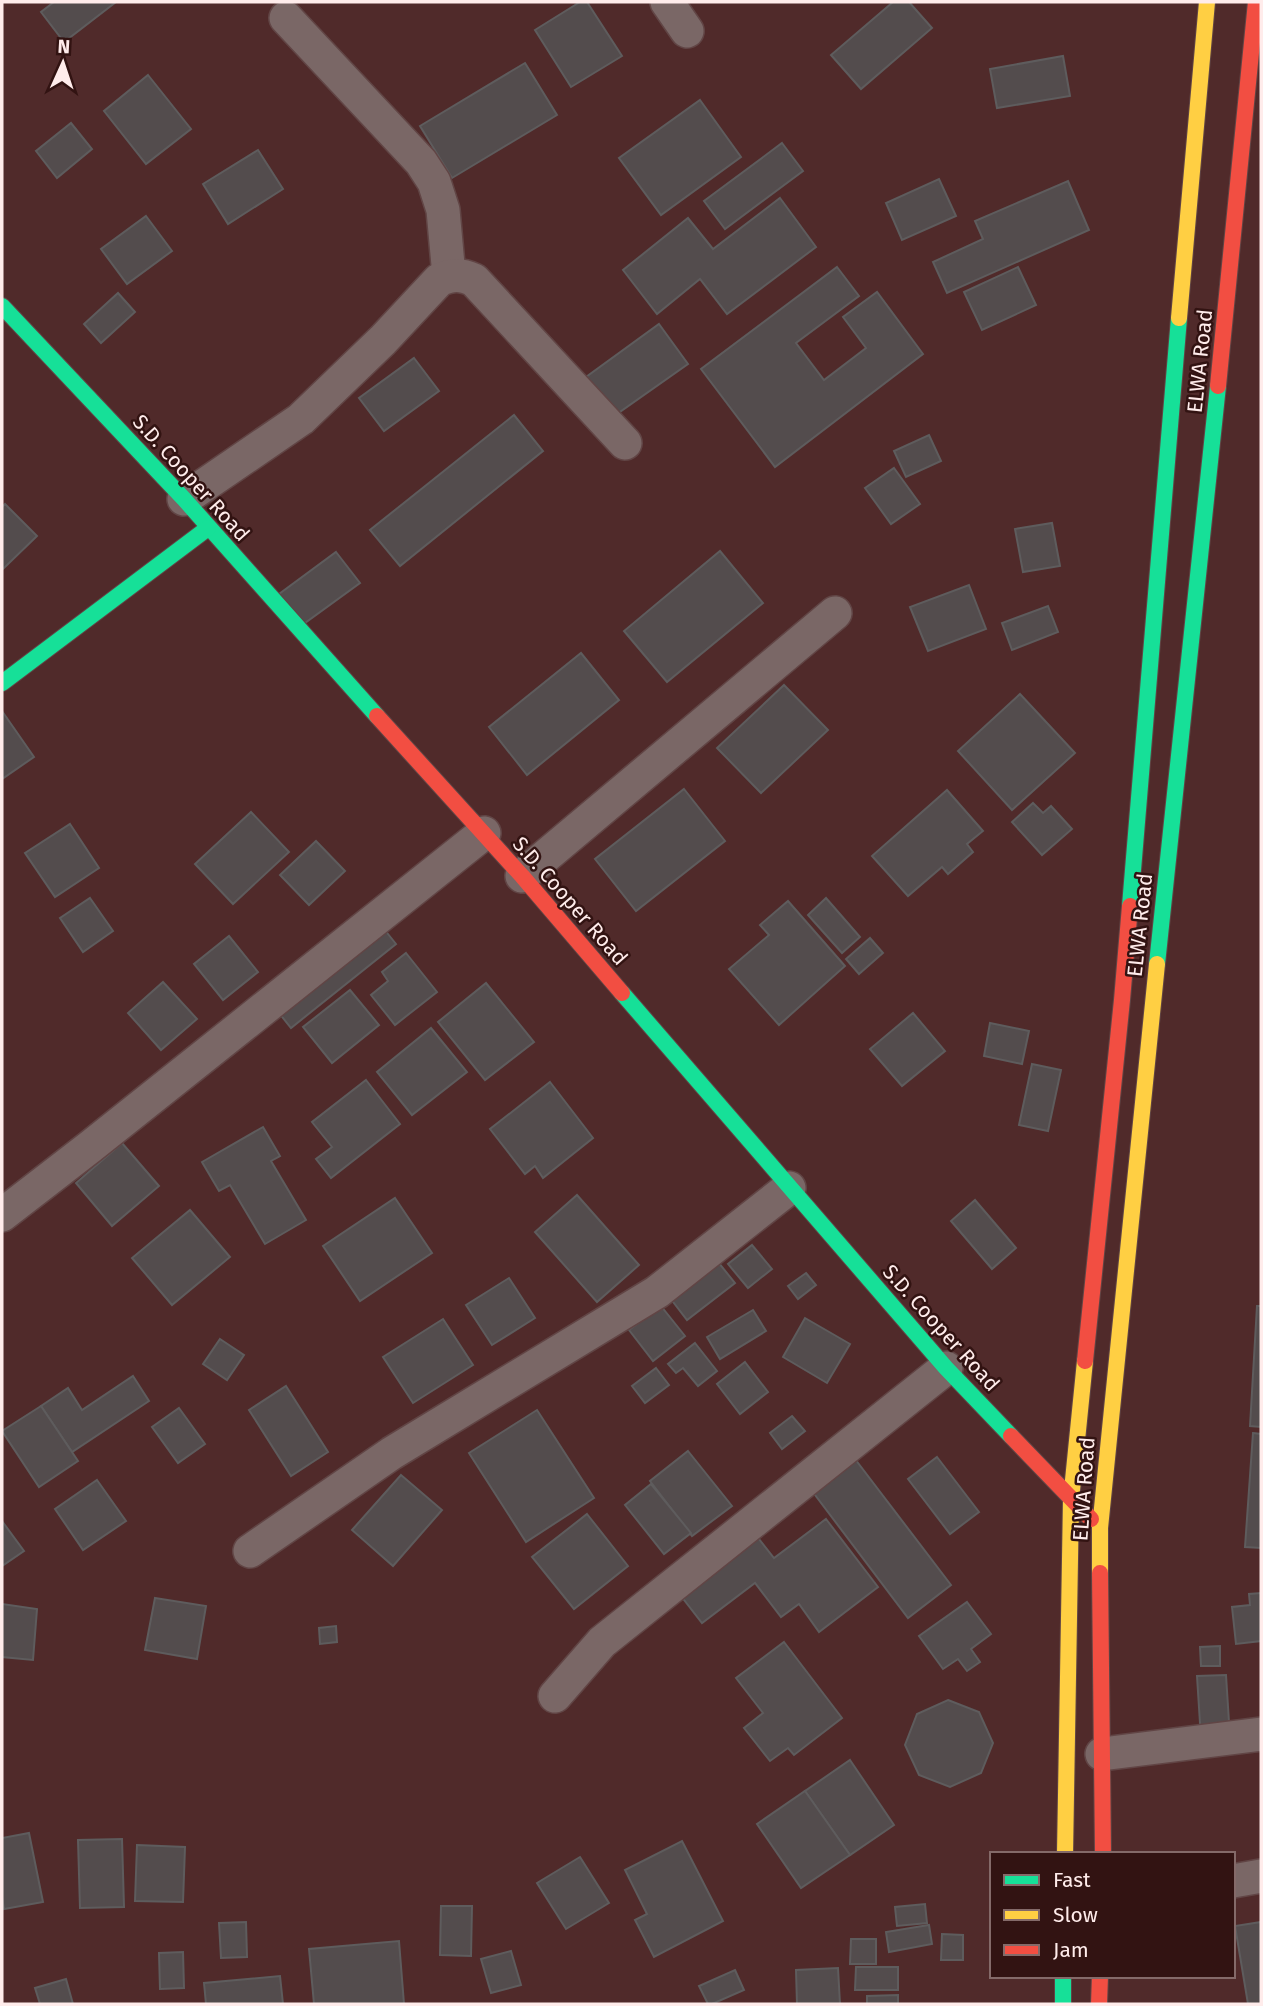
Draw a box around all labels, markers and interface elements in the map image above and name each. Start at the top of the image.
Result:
north arrow [28,28,98,98]
text: N [57,35,71,58]
street label: ELWA Road [1182,308,1218,414]
street label: S.D. Cooper Road [127,409,255,547]
street label: S.D. Cooper Road [507,831,633,971]
street label: ELWA Road [1122,872,1158,978]
street label: S.D. Cooper Road [877,1259,1005,1397]
street label: ELWA Road [1067,1436,1101,1542]
legend [990,1852,1235,1978]
text: Fast [1053,1867,1091,1893]
text: Slow [1053,1902,1098,1928]
text: Jam [1053,1937,1089,1963]

